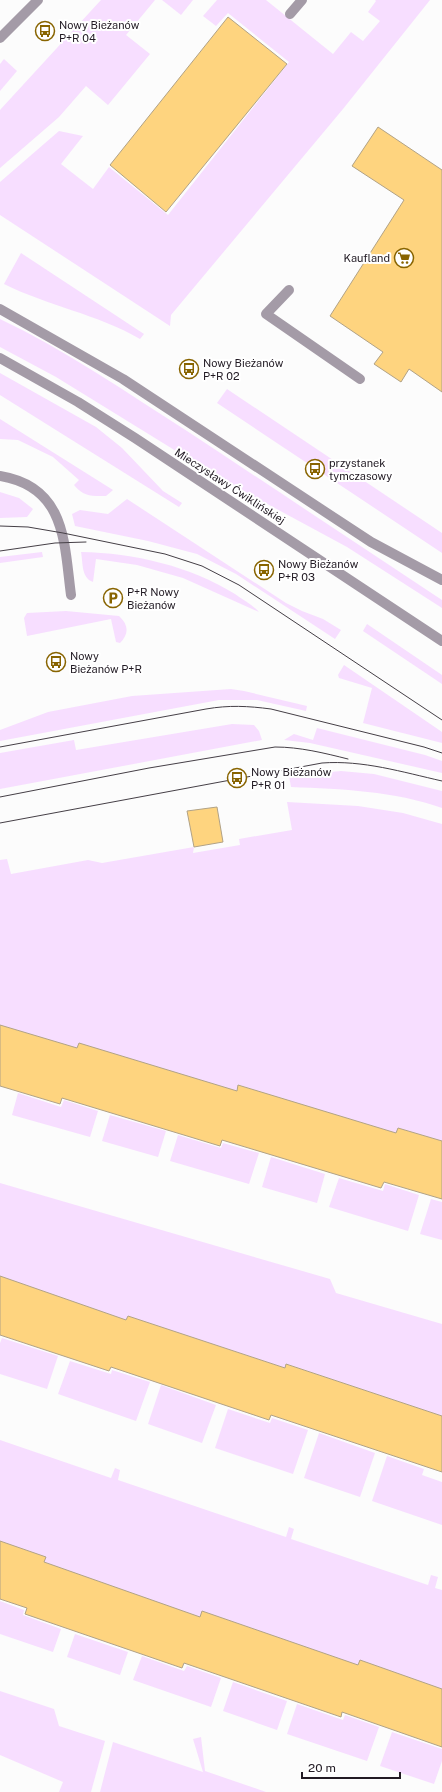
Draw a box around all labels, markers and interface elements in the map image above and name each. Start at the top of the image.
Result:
place label: Nowy Bieżanów P+R 04 [59,19,140,44]
bus stop icon: Nowy Bieżanów P+R 04 [34,20,56,42]
supermarket icon: Kaufland [393,247,415,269]
place label: Kaufland [343,252,390,264]
place label: Nowy Bieżanów P+R 02 [203,357,284,382]
bus stop icon: Nowy Bieżanów P+R 02 [178,358,200,380]
street label: Mieczysławy Ćwiklińskiej [173,445,288,526]
place label: przystanek tymczasowy [329,457,392,482]
bus stop icon: przystanek tymczasowy [304,458,326,480]
place label: Nowy Bieżanów P+R 03 [278,558,359,583]
bus stop icon: Nowy Bieżanów P+R 03 [253,559,275,581]
place label: P+R Nowy Bieżanów [127,586,179,611]
parking icon: P+R Nowy Bieżanów [102,587,124,609]
place label: Nowy Bieżanów P+R [70,650,142,675]
bus stop icon: Nowy Bieżanów P+R [45,651,67,673]
place label: Nowy Bieżanów P+R 01 [251,766,332,791]
bus stop icon: Nowy Bieżanów P+R 01 [226,767,248,789]
scale bar [302,1754,400,1780]
text: 20 m [308,1761,336,1775]

